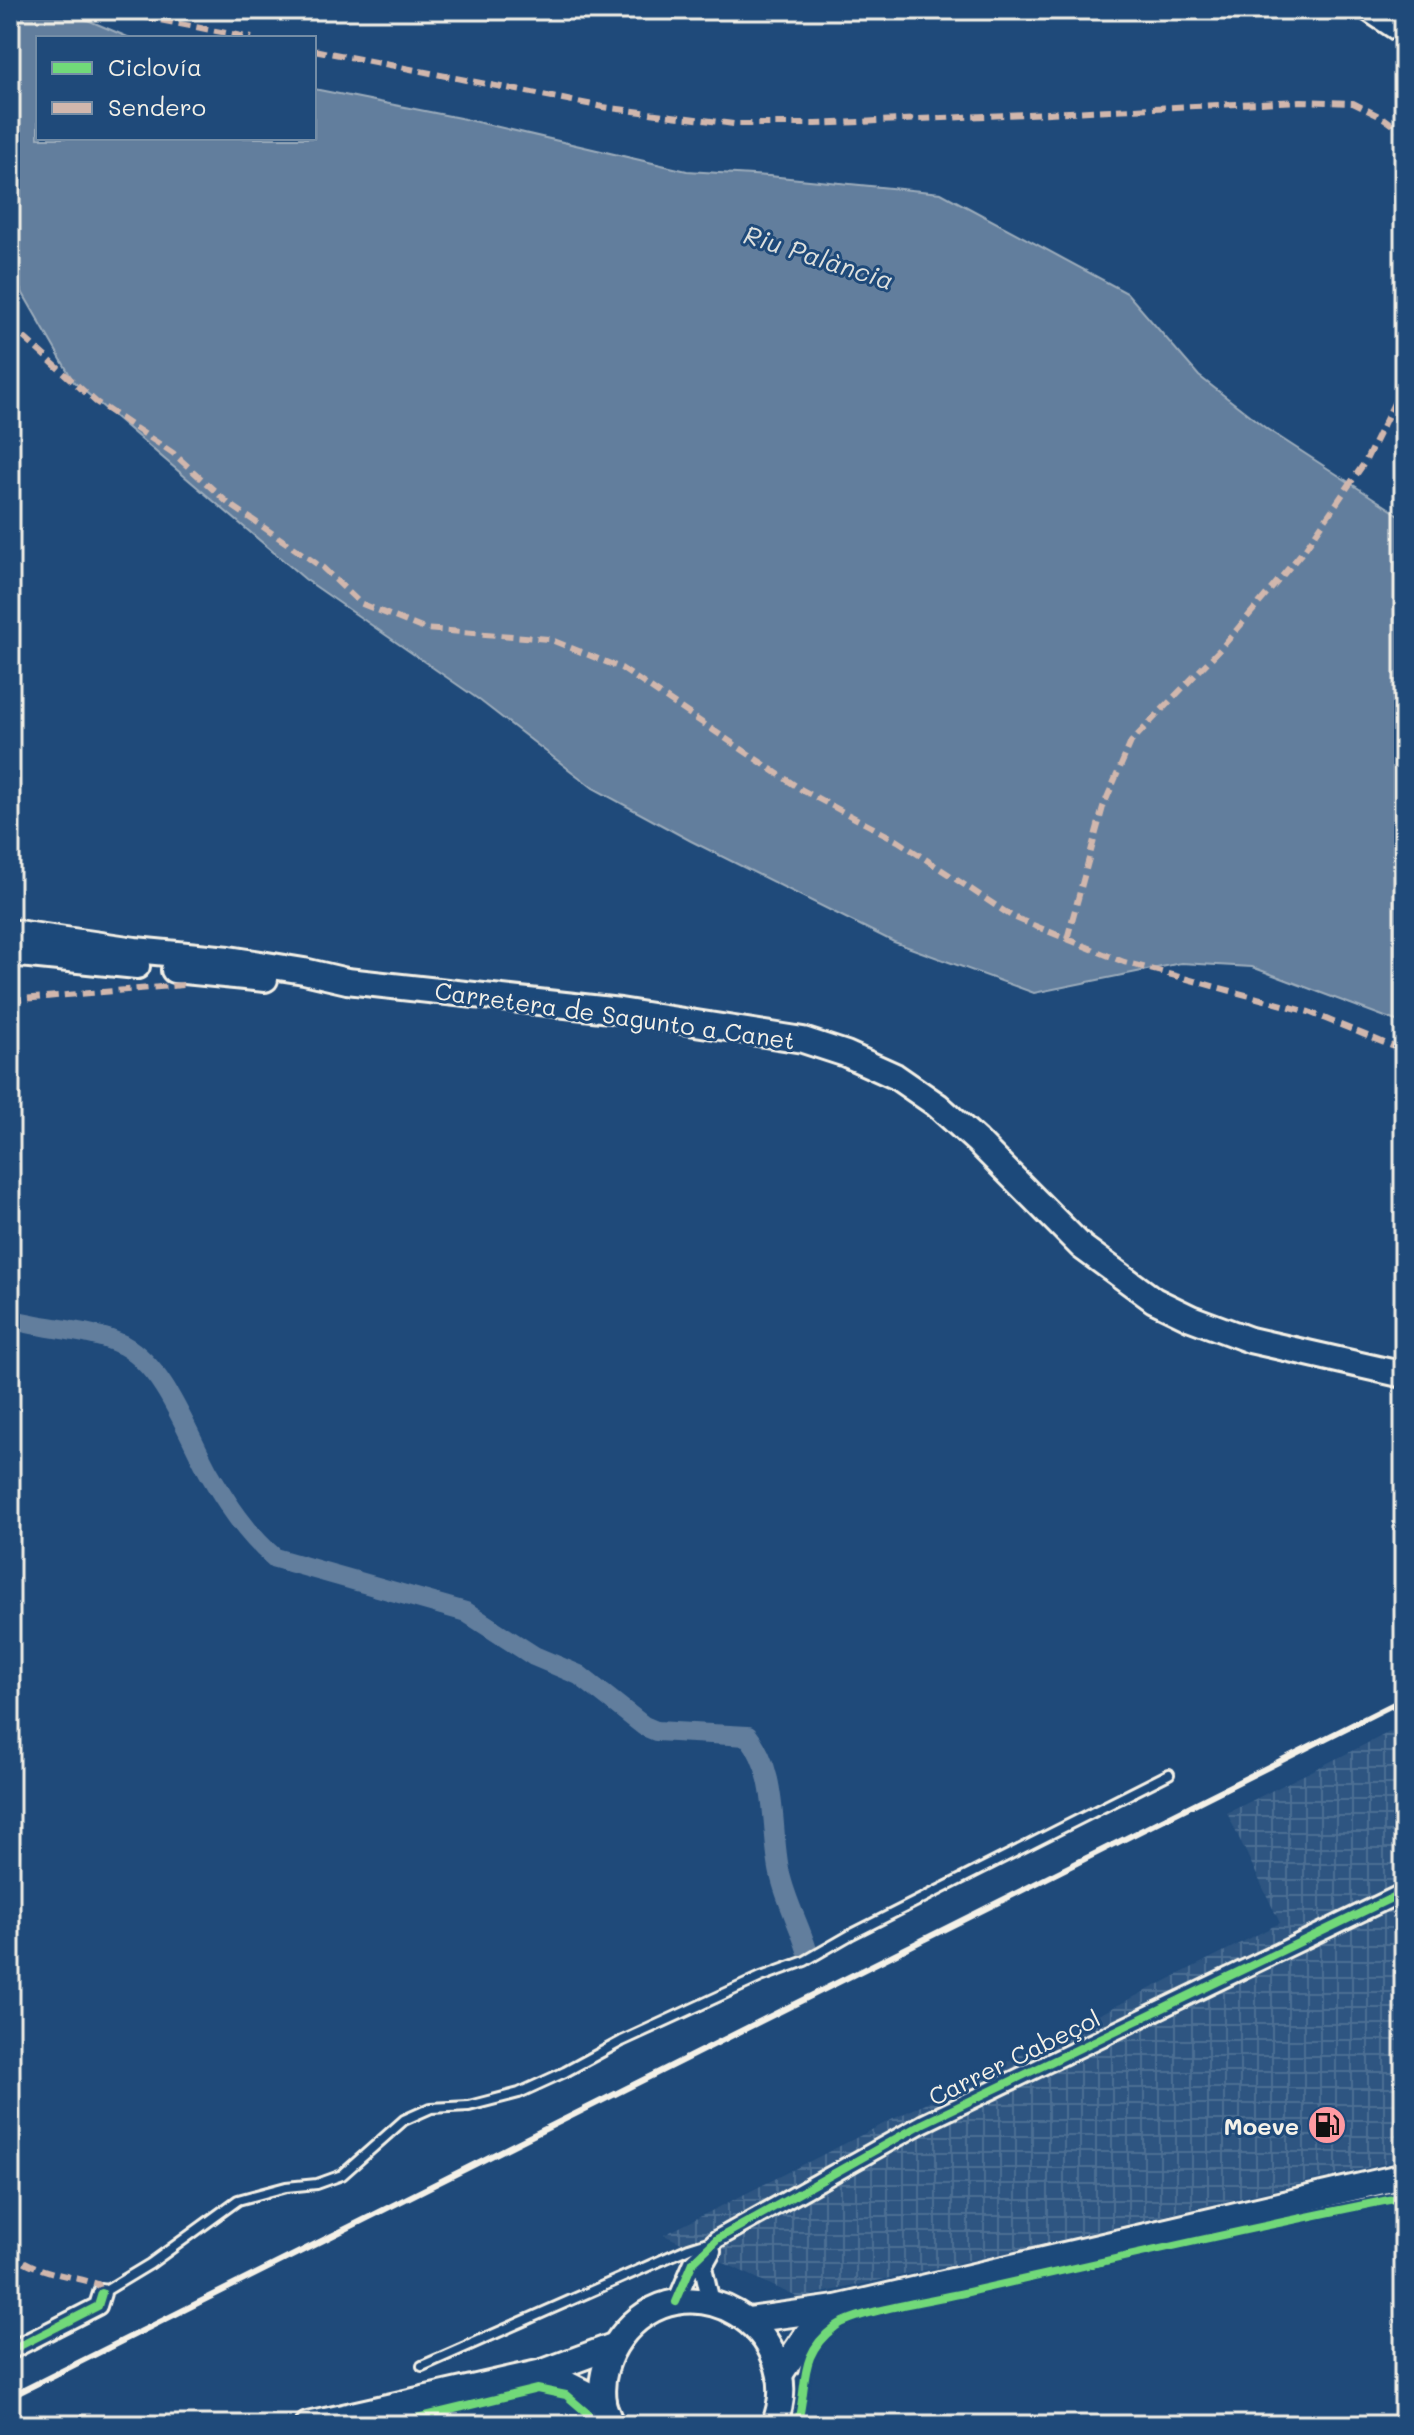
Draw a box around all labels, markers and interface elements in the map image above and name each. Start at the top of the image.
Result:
legend [36,36,316,140]
text: Ciclovía [108,51,202,82]
text: Sendero [108,91,206,122]
water label: Riu Palància [740,217,898,297]
street label: Carretera de Sagunto a Canet [433,974,797,1056]
street label: Carrer Cabeçol [923,2002,1105,2112]
fuel station icon: Moeve [1306,2104,1348,2146]
place label: Moeve [1223,2110,1299,2141]

